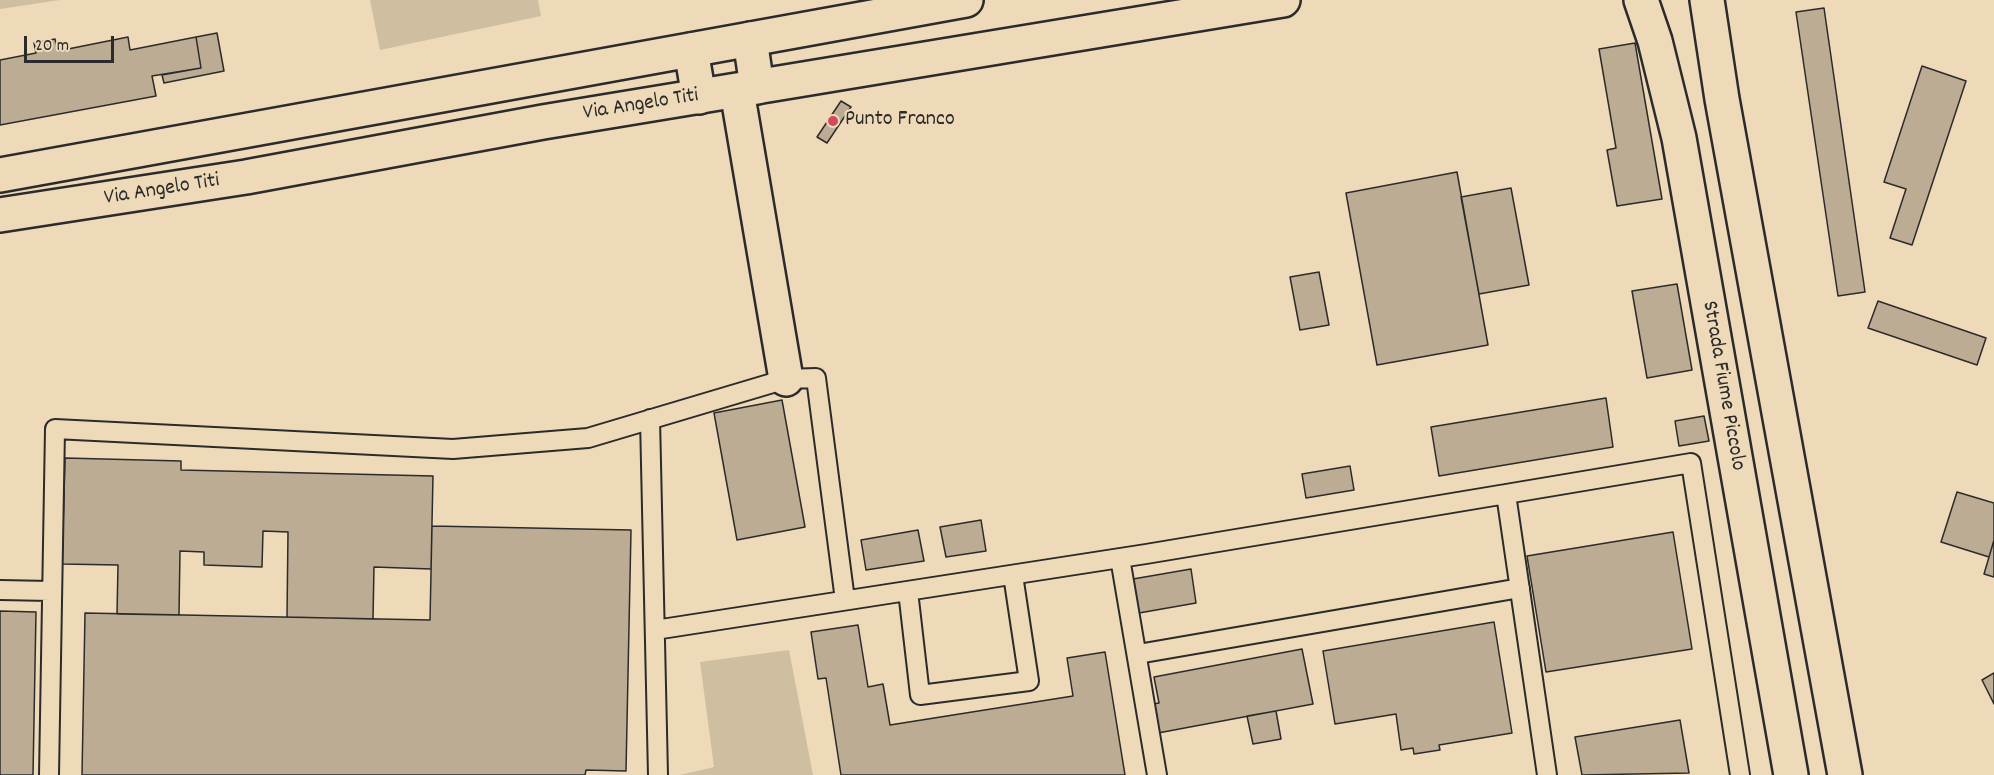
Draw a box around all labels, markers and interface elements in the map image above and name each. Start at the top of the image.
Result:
scale bar [27,24,117,62]
text: 20 m [35,34,69,59]
street label: Via Angelo Titi [581,84,701,128]
place label: Punto Franco [845,108,955,134]
marker: Punto Franco [826,114,840,128]
street label: Via Angelo Titi [102,169,222,213]
street label: Strada Fiume Piccolo [1694,299,1750,473]

